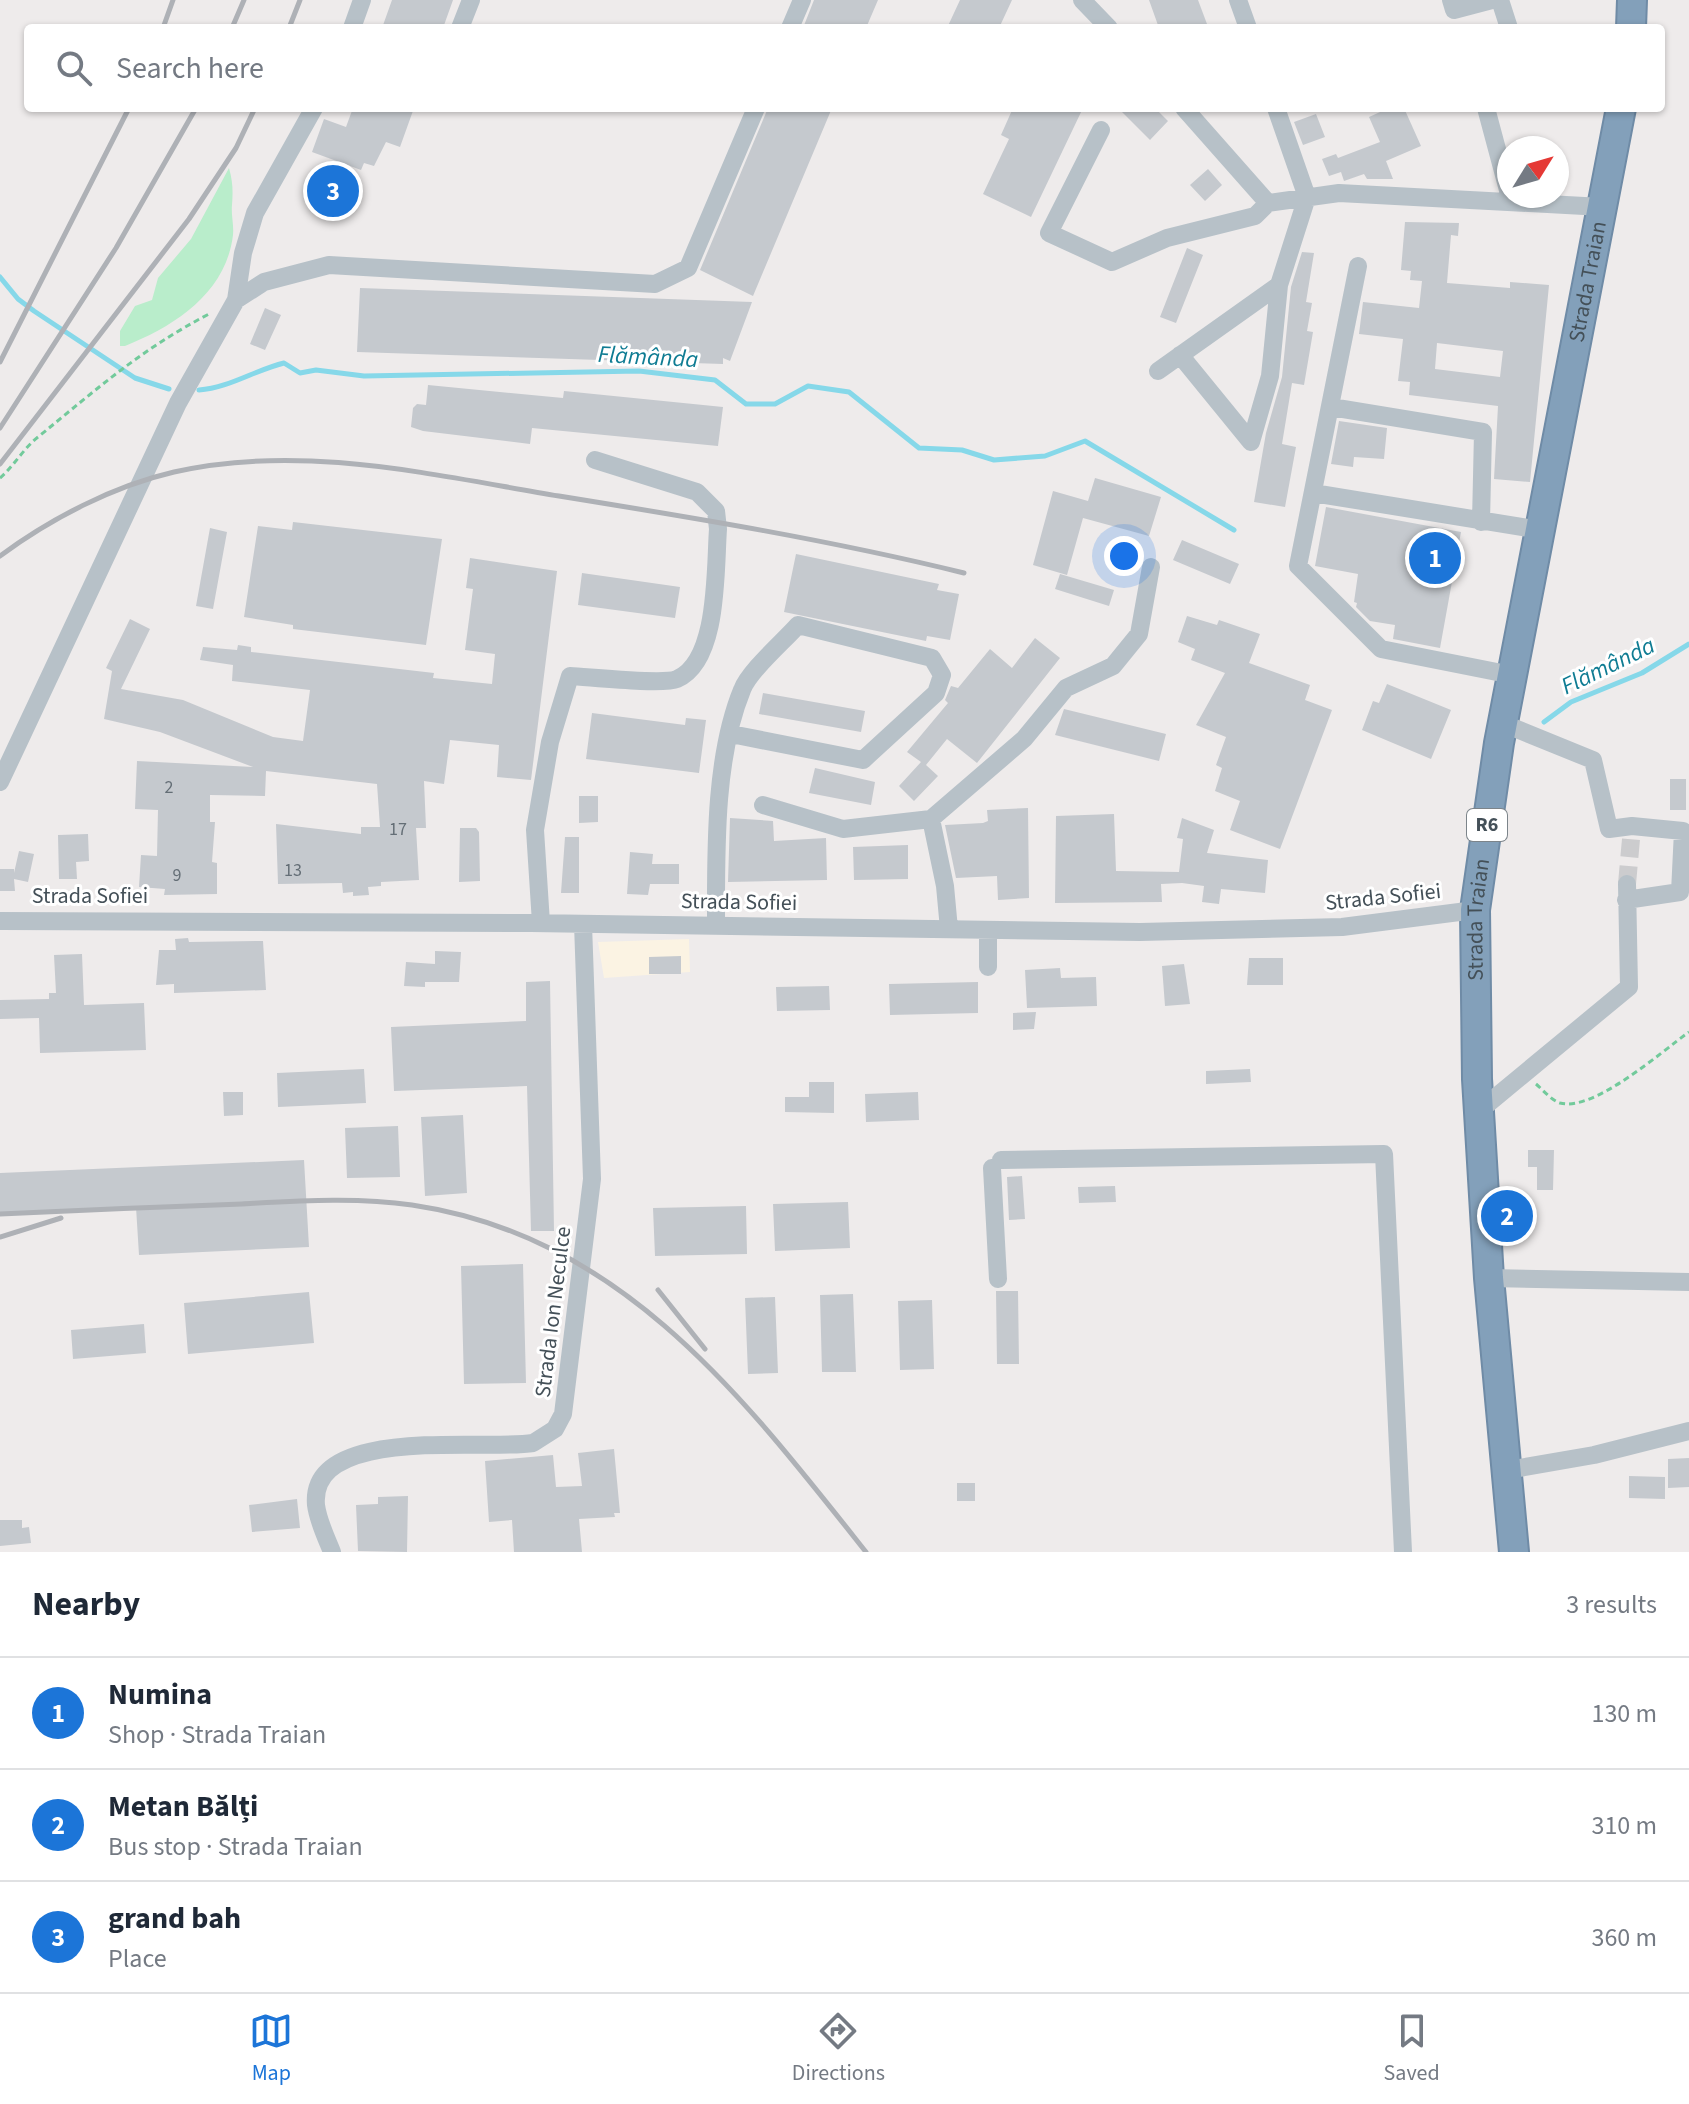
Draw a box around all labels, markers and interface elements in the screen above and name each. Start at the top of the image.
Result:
search box [24,24,1665,112]
icon: search [52,46,96,90]
text: Search here [116,47,264,90]
north arrow [1497,136,1569,208]
pin: 3 [307,161,359,221]
street label: Strada Trаian [1560,218,1615,345]
water label: Flămânda [597,337,699,377]
pin: 1 [1409,528,1461,588]
your location [1104,536,1144,576]
water label: Flămânda [1555,628,1661,704]
house number: 2 [165,775,174,800]
road number: R6 [1467,809,1507,841]
house number: 17 [389,817,407,842]
street label: Strada Trаian [1459,856,1498,981]
house number: 13 [284,858,302,883]
house number: 9 [173,863,182,888]
street label: Strada Sofiei [1323,875,1443,919]
street label: Strada Sofiei [32,880,148,912]
street label: Strada Sofiei [681,885,797,919]
pin: 2 [1481,1186,1533,1246]
street label: Strada Ion Neculce [527,1225,579,1399]
text: Nearby [32,1580,140,1629]
text: 3 results [1566,1586,1657,1623]
text: Numina [108,1673,212,1716]
text: 1 [51,1695,65,1732]
text: 130 m [1591,1695,1657,1732]
text: Shop · Strada Trаian [108,1716,326,1753]
text: Metan Bălți [108,1785,258,1828]
text: 2 [51,1807,65,1844]
text: 310 m [1591,1807,1657,1844]
text: Bus stop · Strada Trаian [108,1828,363,1865]
text: grand bah [108,1897,241,1940]
text: 3 [51,1919,65,1956]
text: 360 m [1591,1919,1657,1956]
text: Place [108,1940,167,1977]
tab: Map [249,2009,293,2089]
tab: Directions [792,2009,885,2089]
tab: Saved [1384,2009,1440,2089]

